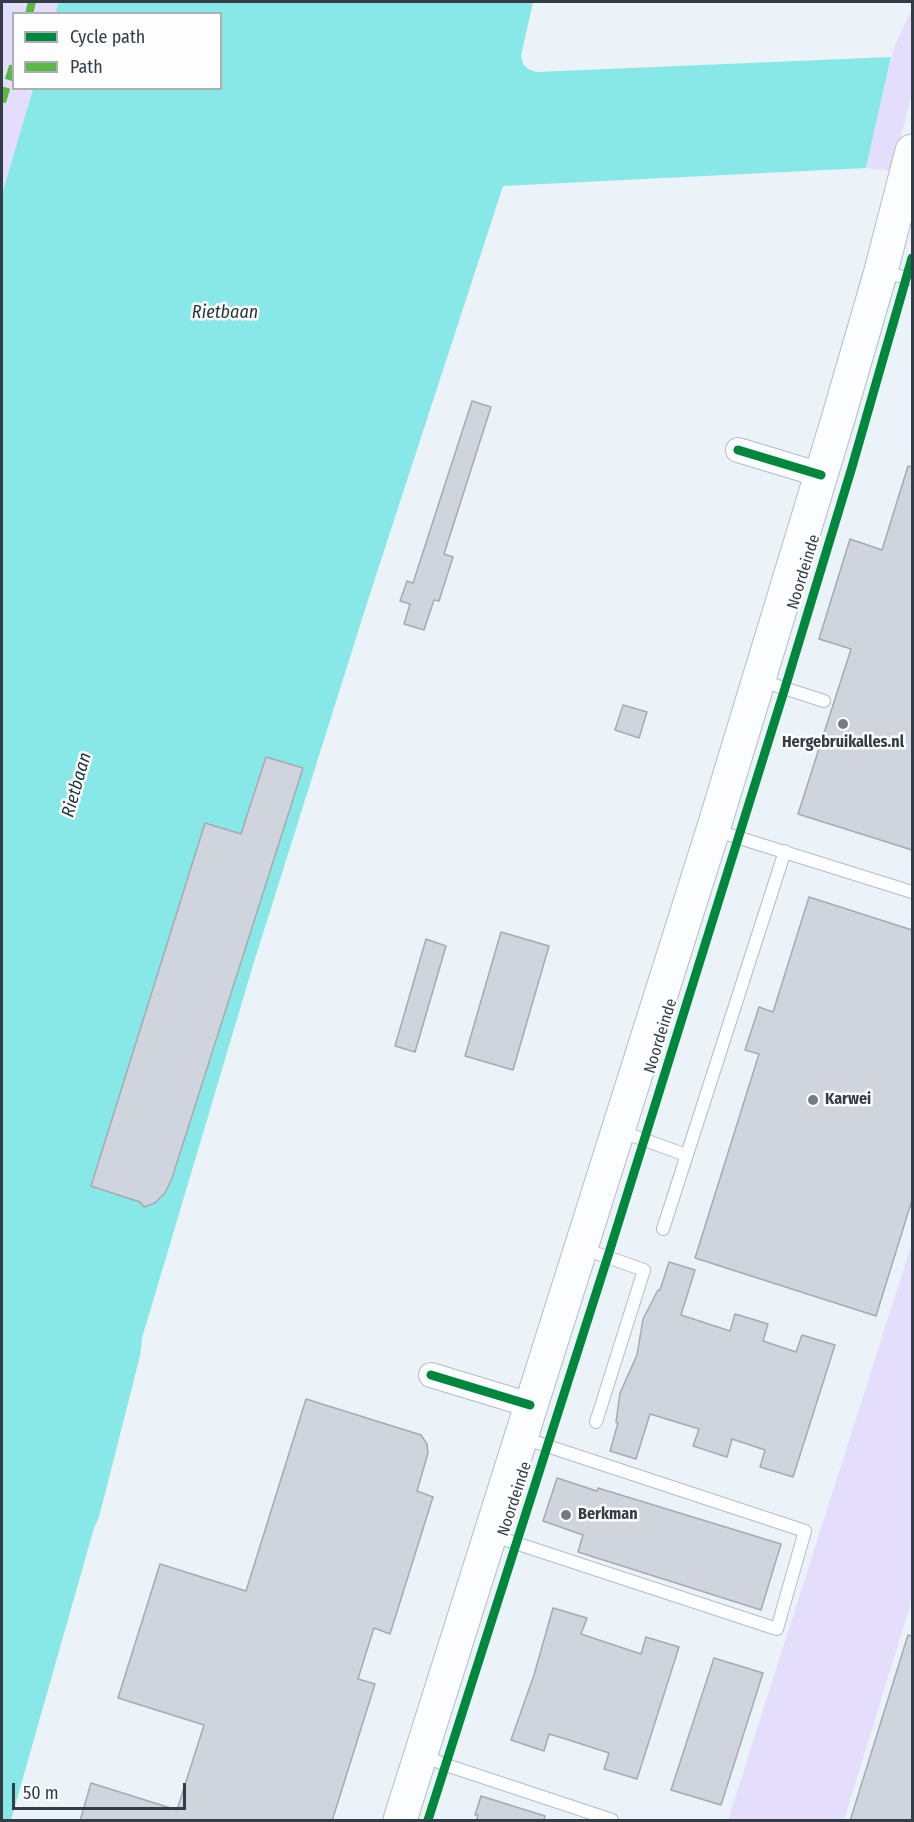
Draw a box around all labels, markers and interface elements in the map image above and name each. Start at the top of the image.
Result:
legend [12,12,222,90]
text: Cycle path [70,26,145,48]
text: Path [70,56,103,78]
water label: Rietbaan [192,302,258,324]
street label: Noordeinde [784,532,824,612]
marker: Hergebruikalles.nl [836,717,850,731]
place label: Hergebruikalles.nl [782,733,904,753]
water label: Rietbaan [57,750,97,820]
street label: Noordeinde [641,996,681,1076]
place label: Karwei [825,1090,871,1110]
marker: Karwei [806,1093,820,1107]
street label: Noordeinde [494,1459,536,1539]
place label: Berkman [578,1505,638,1525]
marker: Berkman [559,1508,573,1522]
scale bar [15,1771,189,1809]
text: 50 m [23,1782,59,1804]

